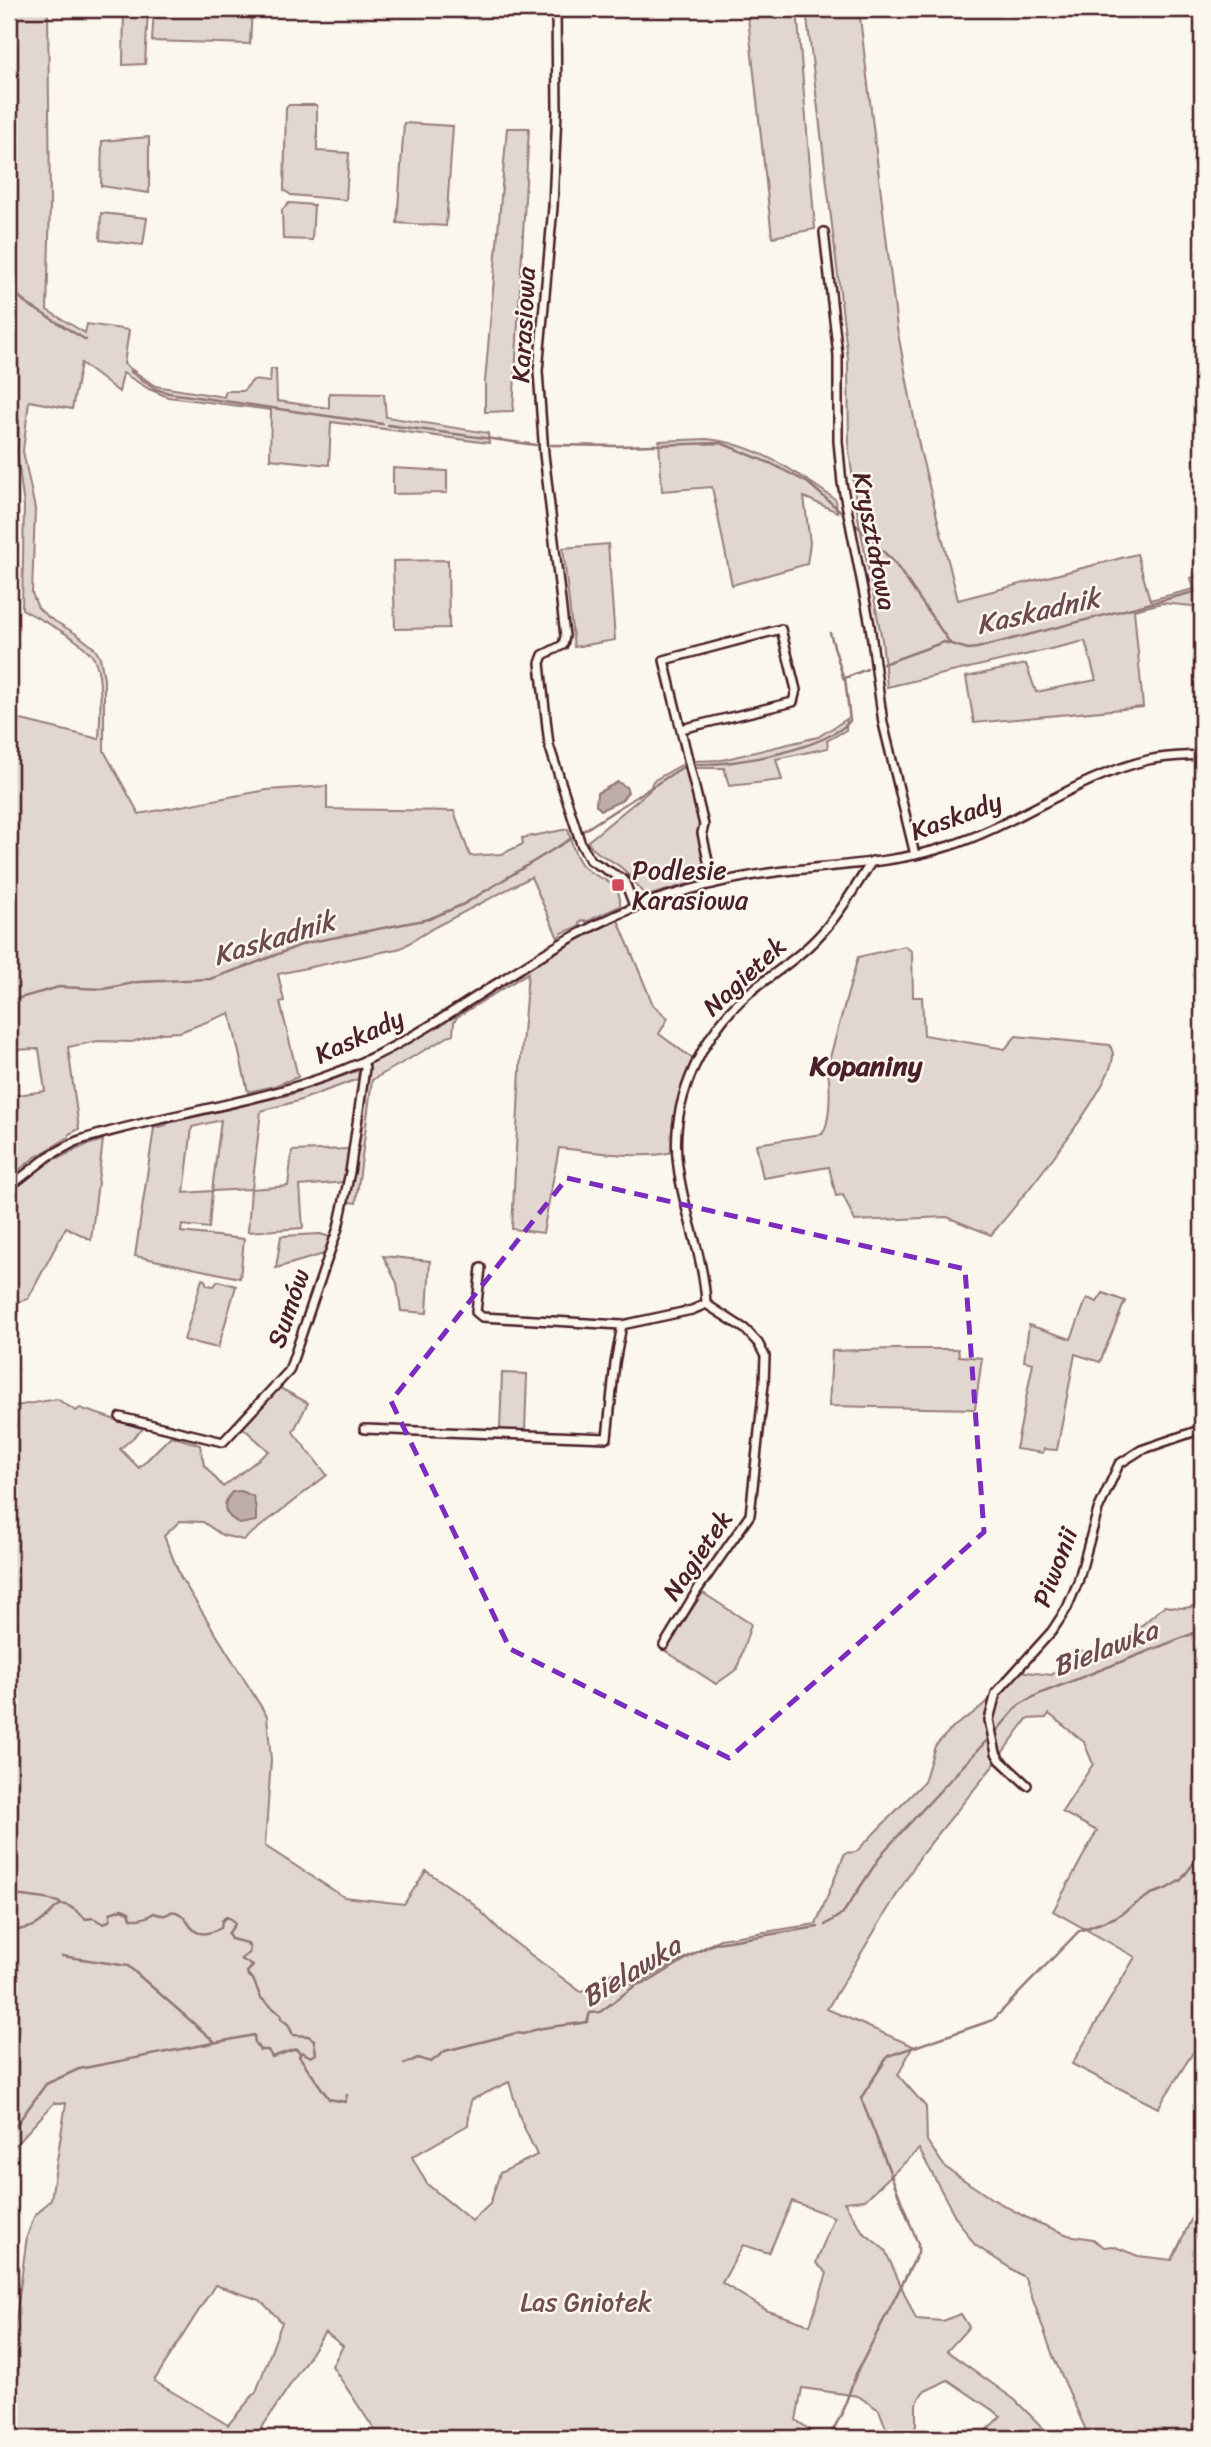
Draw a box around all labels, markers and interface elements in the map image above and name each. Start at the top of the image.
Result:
street label: Karasiowa [497,265,549,384]
street label: Kryształowa [839,468,911,614]
water label: Kaskadnik [971,572,1108,649]
street label: Kaskady [904,778,1009,854]
place label: Podlesie Karasiowa [632,847,749,923]
marker: Podlesie Karasiowa [610,877,626,893]
water label: Kaskadnik [207,895,344,980]
street label: Nagietek [691,924,797,1028]
street label: Kaskady [306,995,412,1077]
district label: Kopaniny [809,1041,924,1090]
street label: Sumów [253,1262,323,1354]
street label: Nagietek [649,1500,745,1610]
street label: Piwonii [1019,1519,1092,1614]
water label: Bielawka [1045,1605,1167,1691]
water label: Bielawka [571,1921,692,2020]
park label: Las Gniotek [520,2279,652,2325]

